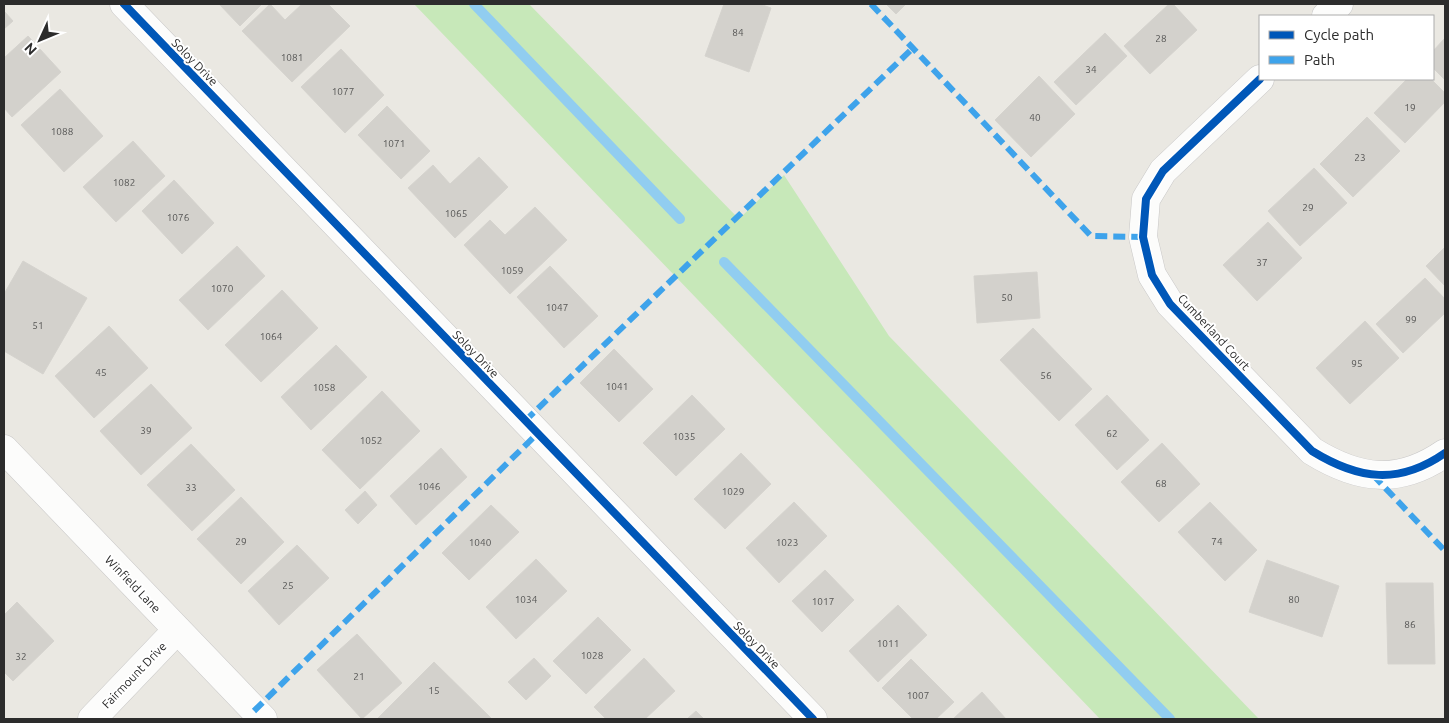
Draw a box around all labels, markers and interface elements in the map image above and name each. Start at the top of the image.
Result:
north arrow [15,15,65,65]
legend [1259,15,1434,80]
text: Cycle path [1304,26,1374,43]
house number: 84 [732,27,744,38]
house number: 28 [1155,33,1167,44]
street label: Soloy Drive [169,36,221,88]
text: N [21,40,40,58]
text: Path [1304,51,1335,68]
house number: 1081 [281,52,303,63]
house number: 34 [1085,64,1097,75]
house number: 1077 [332,86,354,97]
house number: 19 [1404,102,1416,113]
house number: 40 [1029,112,1041,123]
house number: 1088 [51,126,74,137]
house number: 1071 [383,138,405,149]
house number: 23 [1354,152,1366,163]
house number: 1082 [113,177,135,188]
house number: 29 [1302,202,1314,213]
house number: 1065 [445,208,467,219]
house number: 1076 [167,212,190,223]
house number: 37 [1256,257,1268,268]
house number: 1059 [501,265,523,276]
house number: 1070 [211,283,234,294]
street label: Cumberland Court [1175,291,1253,373]
house number: 50 [1001,292,1013,303]
house number: 1047 [546,302,568,313]
house number: 99 [1405,314,1417,325]
house number: 51 [32,320,44,331]
street label: Soloy Drive [450,328,502,380]
house number: 1064 [260,331,283,342]
house number: 95 [1351,358,1363,369]
house number: 45 [95,367,107,378]
house number: 56 [1040,370,1052,381]
house number: 1041 [606,381,628,392]
house number: 1058 [313,382,336,393]
house number: 39 [140,425,152,436]
house number: 62 [1106,428,1118,439]
house number: 1035 [673,431,695,442]
house number: 1052 [360,435,382,446]
house number: 68 [1155,478,1167,489]
house number: 1046 [418,481,441,492]
house number: 33 [185,482,197,493]
house number: 1029 [722,486,744,497]
house number: 29 [235,536,247,547]
house number: 74 [1211,536,1223,547]
house number: 1040 [469,537,492,548]
house number: 1023 [776,537,798,548]
street label: Winfield Lane [103,553,163,615]
house number: 25 [282,580,294,591]
house number: 1034 [515,594,538,605]
house number: 80 [1288,594,1300,605]
house number: 1017 [812,596,834,607]
street label: Soloy Drive [731,619,783,671]
house number: 86 [1404,619,1416,630]
house number: 1011 [877,638,899,649]
street label: Fairmount Drive [99,639,169,711]
house number: 1028 [581,650,604,661]
house number: 32 [15,651,27,662]
house number: 21 [353,671,365,682]
house number: 15 [428,685,440,696]
house number: 1007 [907,690,929,701]

